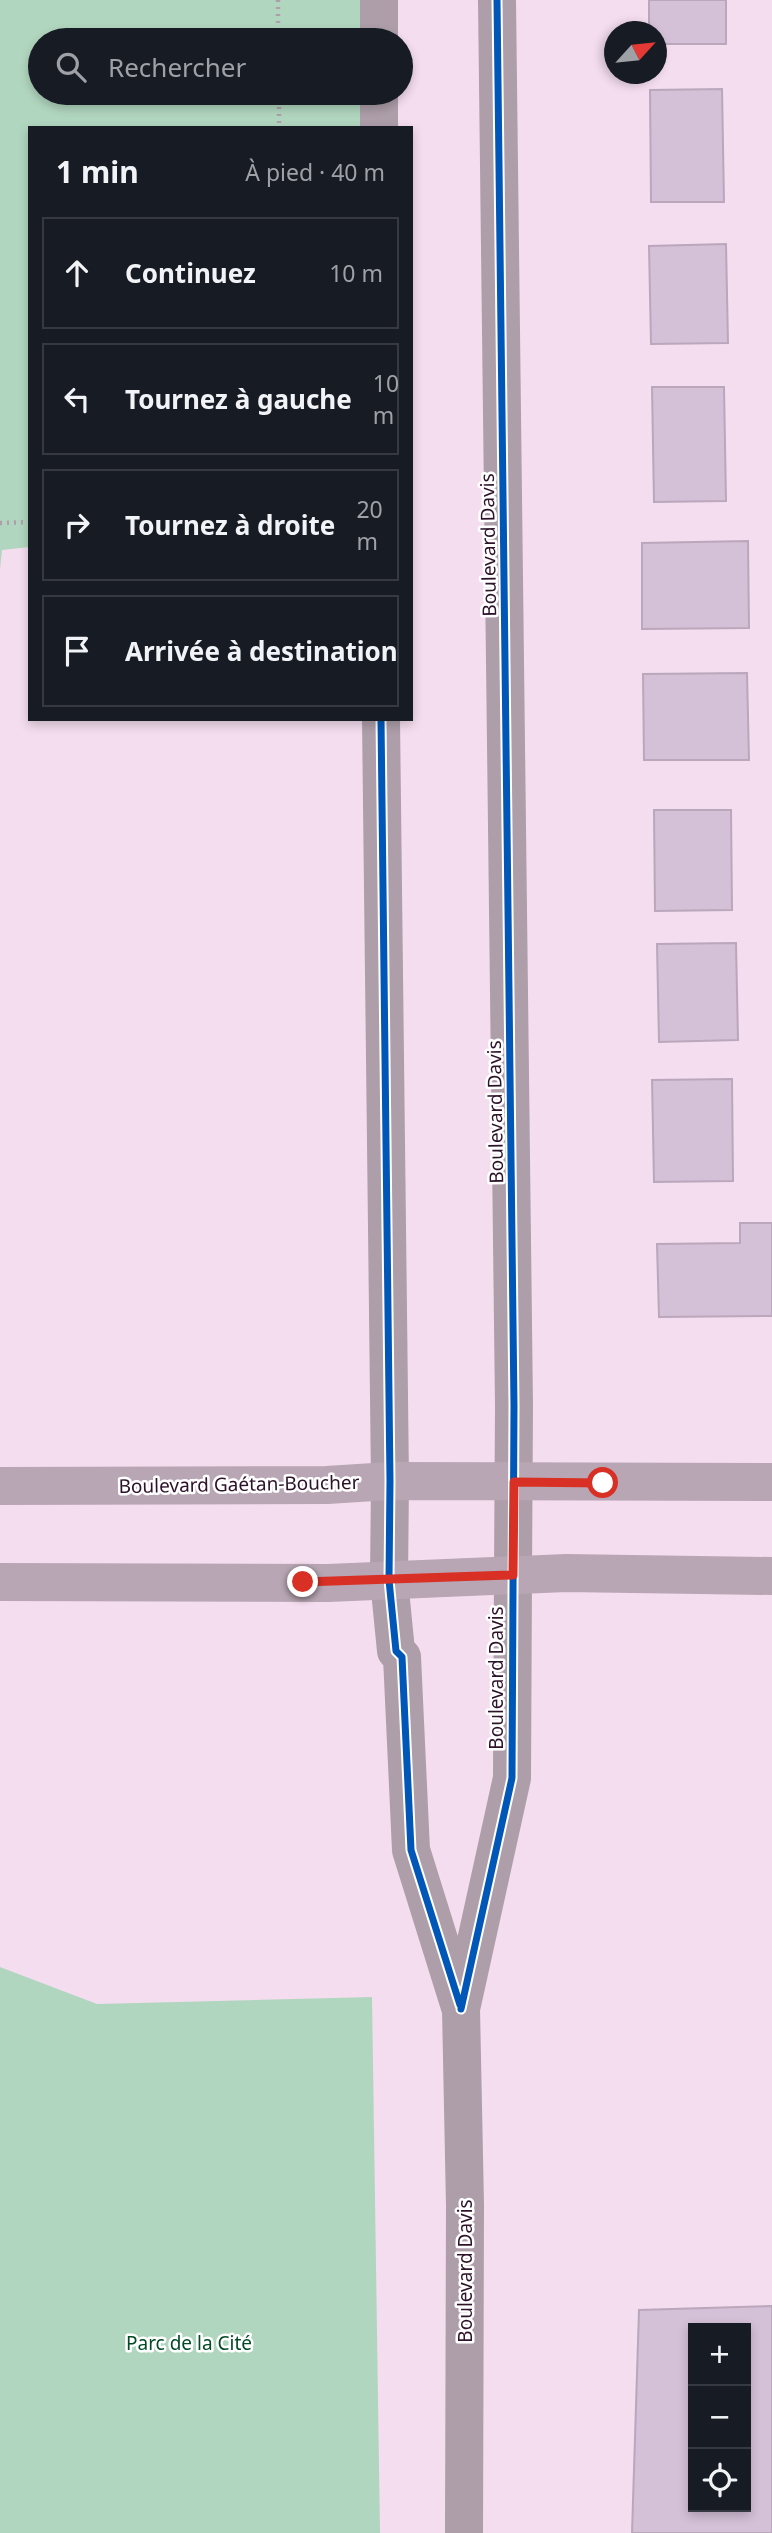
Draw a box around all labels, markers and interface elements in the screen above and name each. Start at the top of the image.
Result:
north arrow [604,21,667,84]
search box [28,28,413,105]
icon: search [52,48,90,86]
text: Rechercher [108,49,246,85]
text: 1 min [56,151,139,192]
text: À pied · 40 m [245,156,385,188]
icon: ahead [58,254,96,292]
text: Continuez [125,255,256,291]
text: 10 m [329,257,383,289]
text: 10 m [373,367,399,431]
icon: left [58,380,96,418]
text: Tournez à gauche [125,381,352,417]
street label: Boulevard Davis [474,473,502,617]
text: 20 m [356,493,383,557]
icon: right [58,506,96,544]
text: Tournez à droite [125,507,335,543]
icon: arrive [58,632,96,670]
text: Arrivée à destination [125,633,398,669]
street label: Boulevard Davis [481,1040,509,1184]
route start [587,1467,618,1498]
street label: Boulevard Gaétan-Boucher [118,1469,360,1499]
route end [287,1566,318,1597]
street label: Boulevard Davis [483,1606,509,1750]
street label: Boulevard Davis [452,2199,478,2343]
map controls [688,2323,751,2512]
button: + [688,2323,751,2386]
park label: Parc de la Cité [126,2330,252,2356]
button: − [688,2386,751,2449]
button: locate [688,2449,751,2512]

